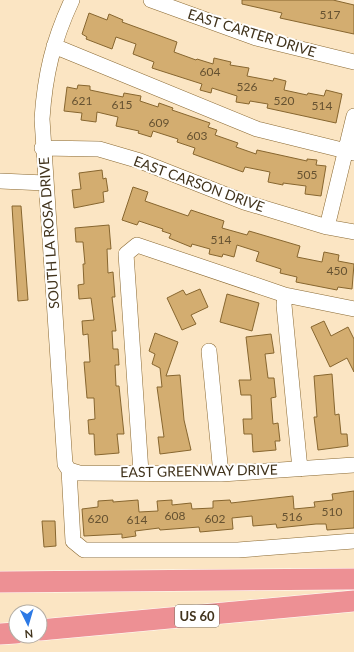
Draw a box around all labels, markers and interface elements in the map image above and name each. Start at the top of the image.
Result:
street label: EAST CARTER DRIVE [186,5,318,60]
house number: 517 [320,7,340,22]
house number: 604 [200,64,220,79]
house number: 526 [237,79,257,94]
house number: 621 [72,93,92,108]
house number: 520 [274,93,294,108]
house number: 615 [112,97,132,112]
house number: 514 [312,98,332,113]
house number: 609 [149,115,169,130]
house number: 603 [187,128,207,143]
street label: EAST CARSON DRIVE [131,152,267,215]
street label: SOUTH LA ROSA DRIVE [35,157,62,310]
house number: 505 [297,167,317,182]
house number: 514 [211,232,231,247]
house number: 450 [327,263,347,278]
street label: EAST GREENWAY DRIVE [120,461,278,480]
house number: 510 [322,504,342,519]
house number: 608 [165,508,185,523]
house number: 516 [282,509,302,524]
house number: 620 [88,511,108,526]
house number: 602 [205,511,225,526]
house number: 614 [127,512,147,527]
north arrow [8,604,48,644]
road number: US 60 [175,605,219,627]
text: N [24,628,34,641]

